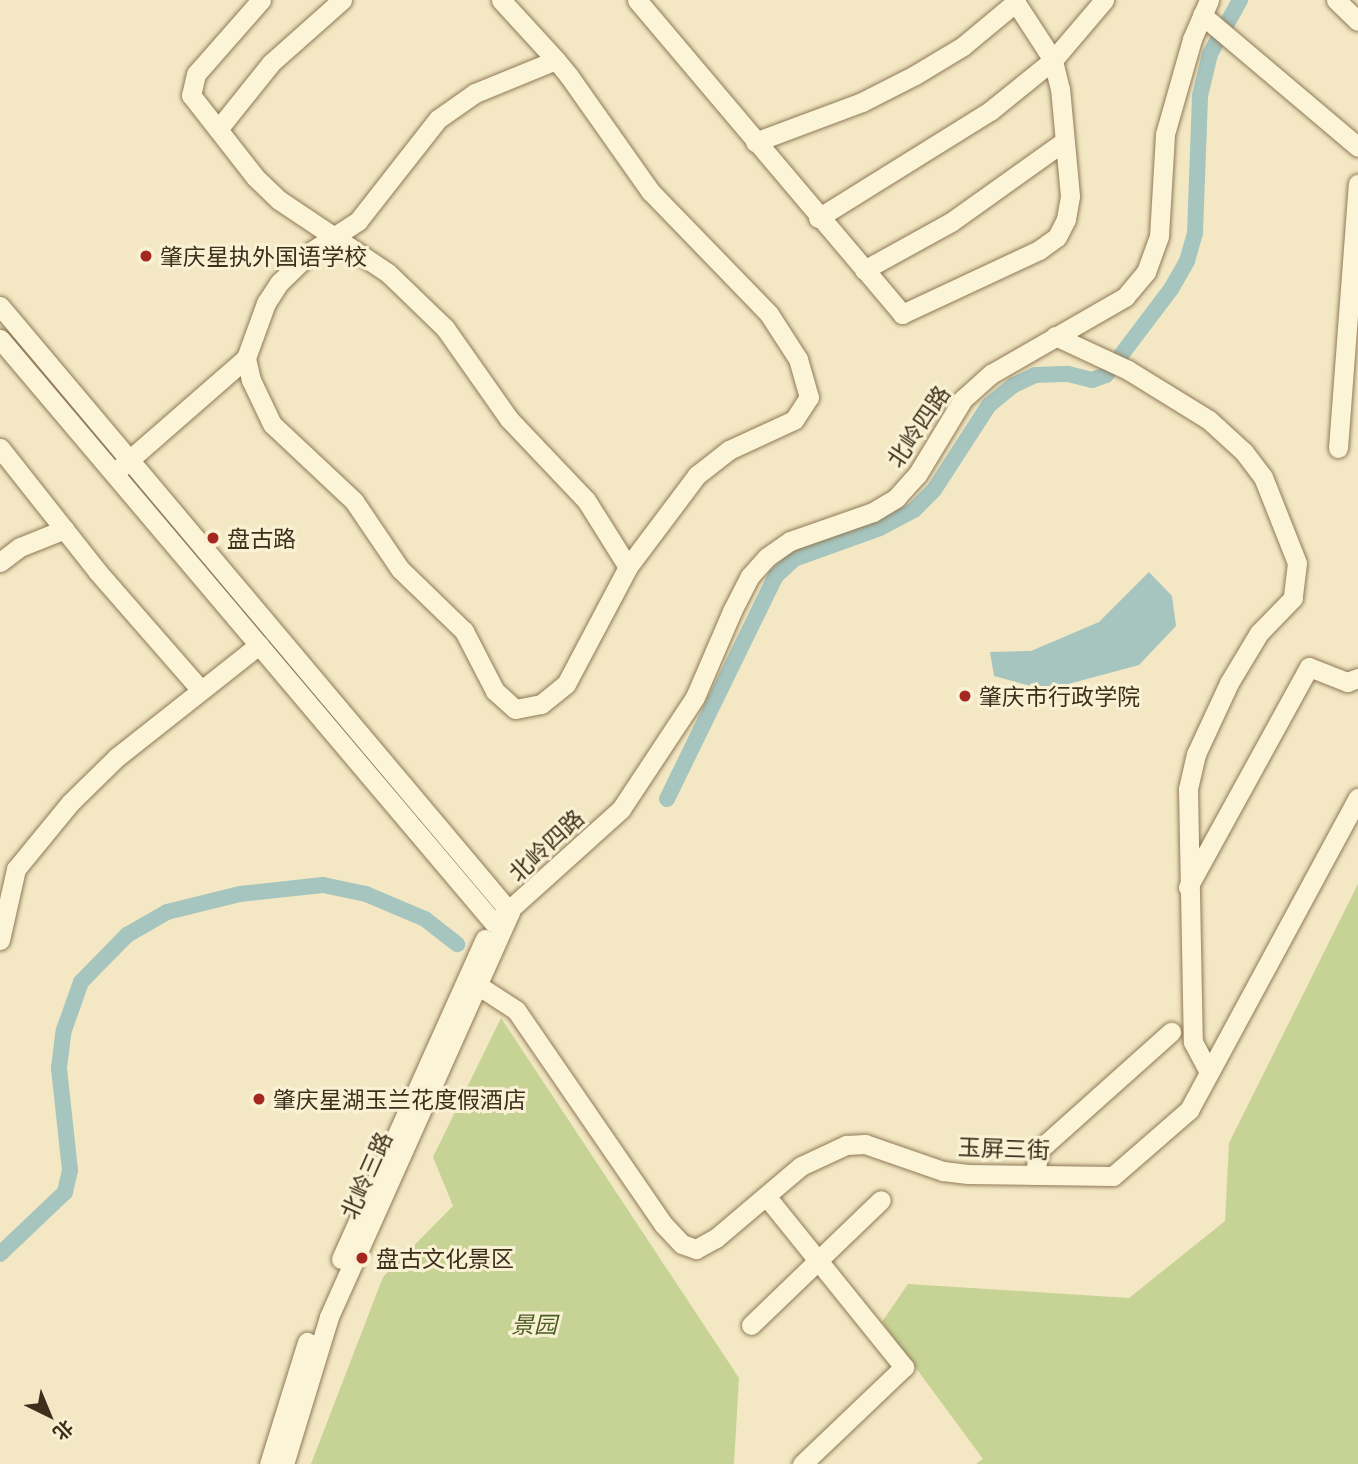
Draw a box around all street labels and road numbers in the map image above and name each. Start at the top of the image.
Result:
street label: 北岭四路 [881,380,955,472]
street label: 北岭四路 [503,804,589,886]
street label: 北岭三路 [335,1127,397,1223]
street label: 玉屏三街 [958,1133,1050,1163]

